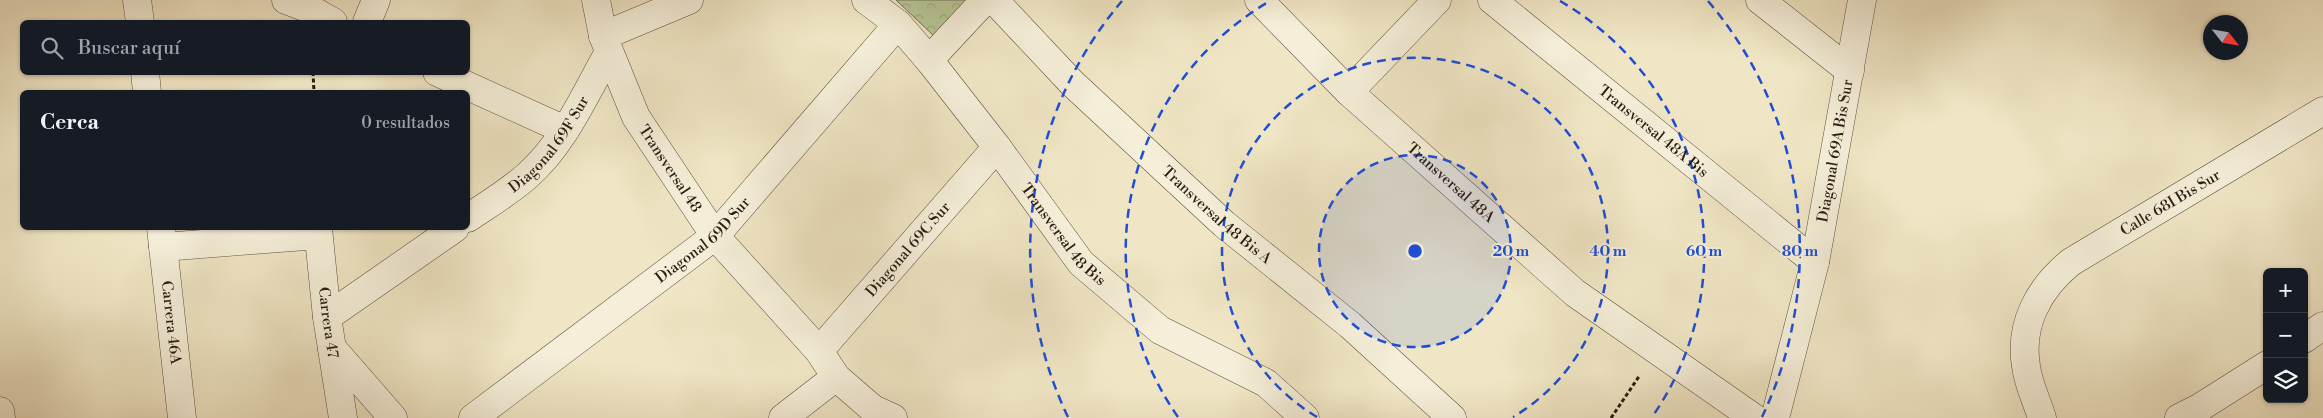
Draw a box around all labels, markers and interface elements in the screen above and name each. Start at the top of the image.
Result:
north arrow [2203,15,2248,60]
search box [20,20,470,75]
icon: search [38,34,66,62]
text: Buscar aquí [78,36,180,60]
street label: Diagonal 69A Bis Sur [1813,77,1857,224]
street label: Transversal 48A Bis [1595,81,1712,181]
street label: Diagonal 69F Sur [505,92,593,197]
text: Cerca [40,110,99,136]
text: 0 resultados [361,113,450,133]
street label: Transversal 48 [634,121,706,216]
street label: Transversal 48A [1403,139,1499,227]
street label: Transversal 48 Bis A [1158,162,1276,268]
street label: Calle 68I Bis Sur [2117,165,2224,240]
street label: Transversal 48 Bis [1017,180,1110,290]
street label: Diagonal 69D Sur [651,192,754,287]
street label: Diagonal 69C Sur [861,198,955,301]
centre of rings [1406,242,1424,260]
text: 20 m [1493,242,1530,261]
text: 40 m [1589,242,1627,261]
text: 60 m [1686,242,1723,261]
text: 80 m [1782,242,1819,261]
map controls [2263,268,2308,403]
button: + [2263,268,2308,313]
street label: Carrera 46A [157,280,186,366]
street label: Carrera 47 [315,286,343,360]
button: − [2263,313,2308,358]
button: layers [2263,358,2308,403]

